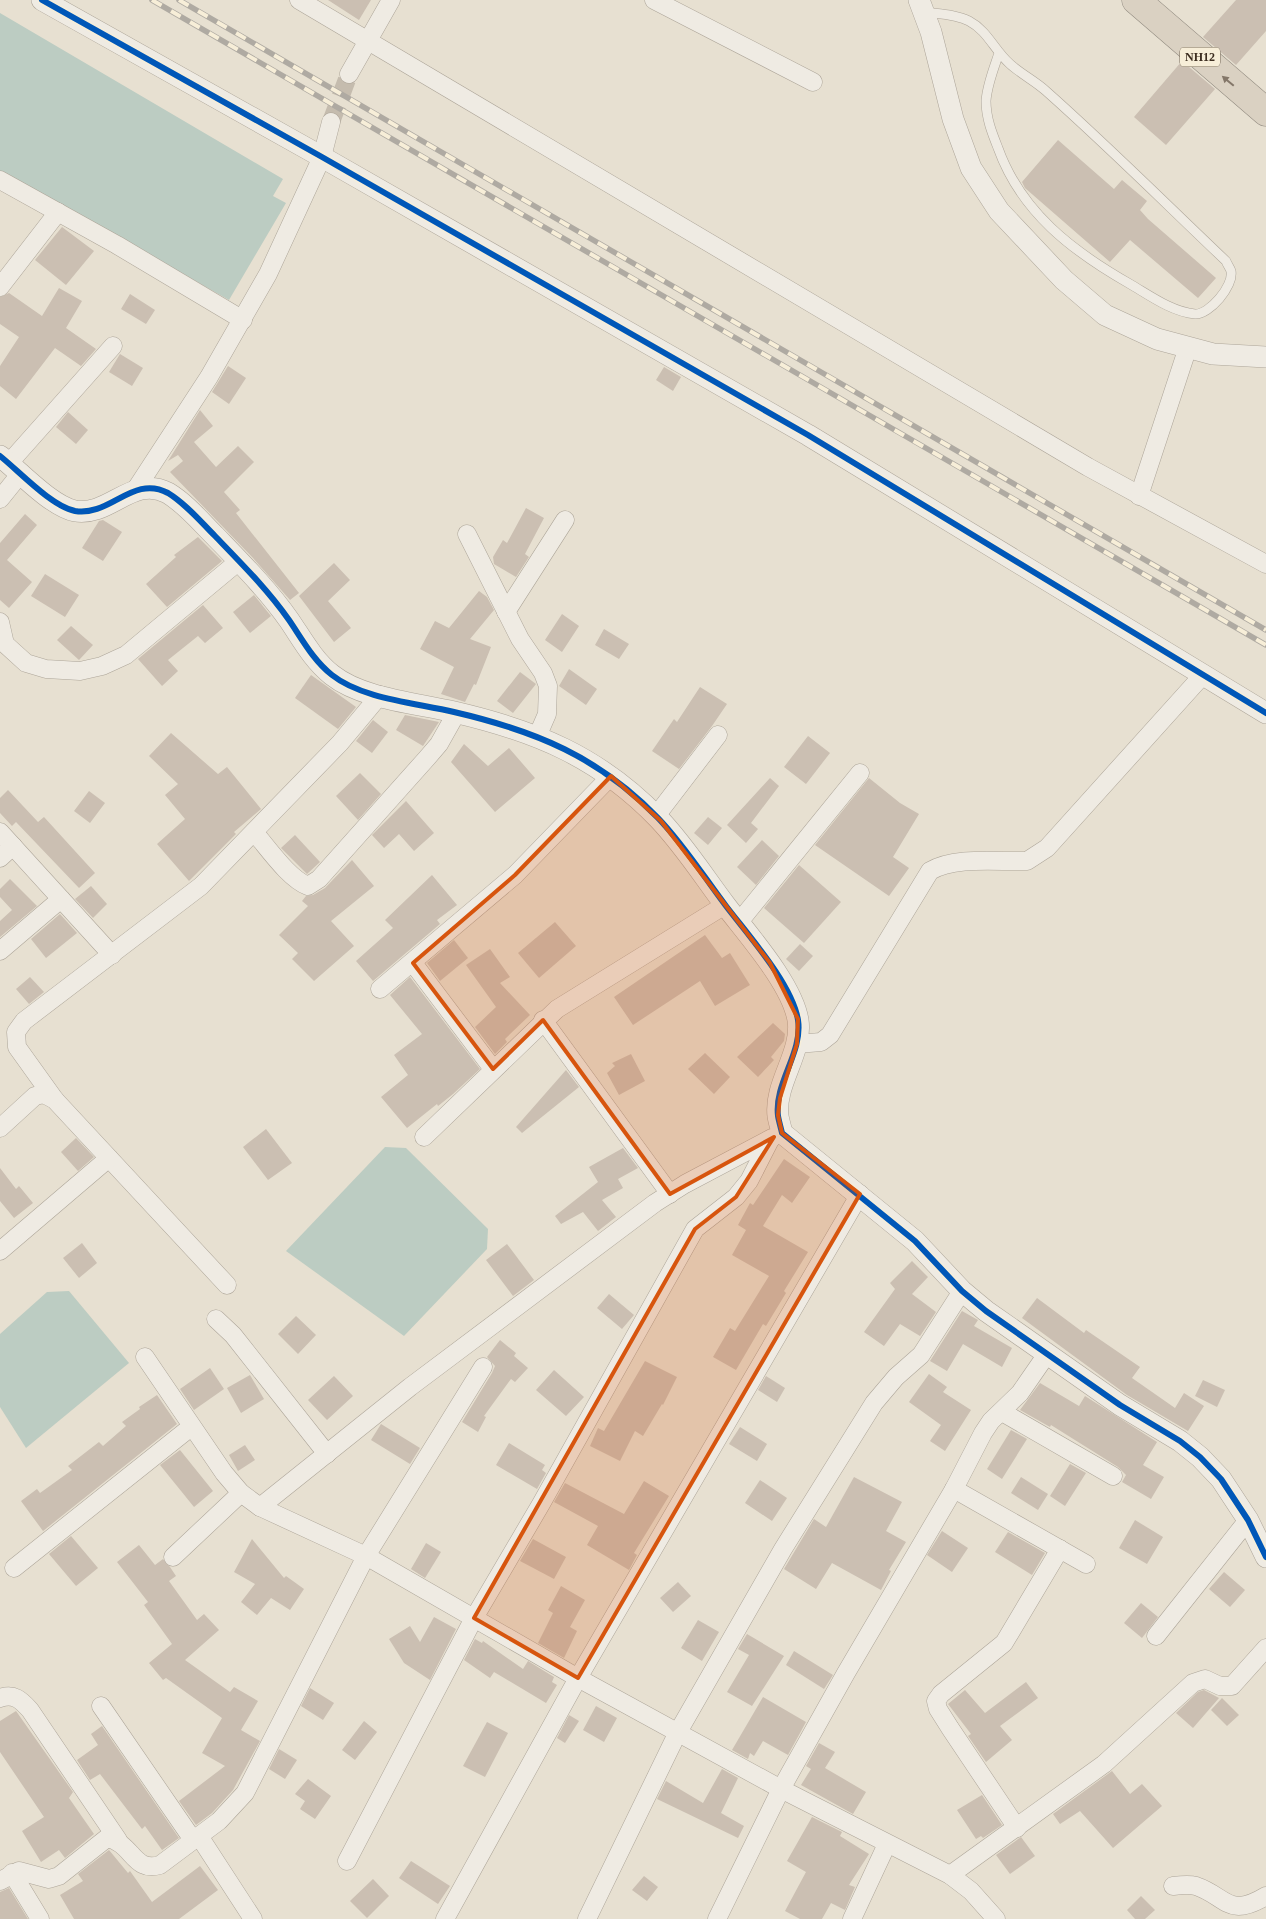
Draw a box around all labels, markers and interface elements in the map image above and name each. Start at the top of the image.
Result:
road number: NH12 [1180,48,1220,66]
one-way arrow [1222,75,1235,86]

